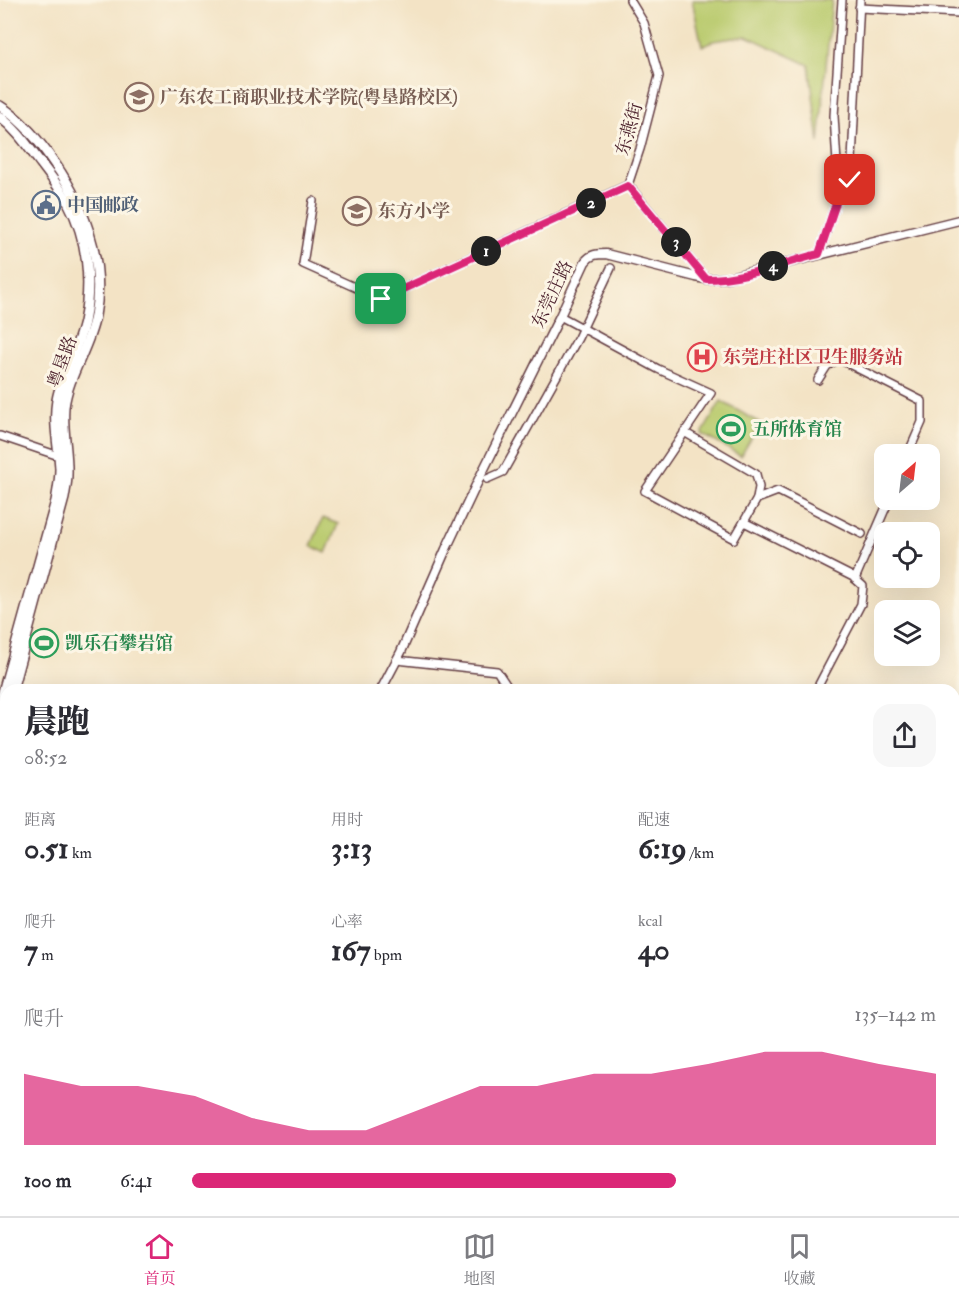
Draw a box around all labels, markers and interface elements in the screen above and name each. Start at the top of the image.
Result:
school or university icon: 广东农工商职业技术学院(粤垦路校区) [123,81,155,113]
place label: 广东农工商职业技术学院(粤垦路校区) [160,86,458,109]
street label: 东燕街 [611,100,648,158]
pin [824,154,875,205]
icon: check [833,163,866,196]
pin: 2 [576,188,606,218]
public building icon: 中国邮政 [30,189,62,221]
text: 2 [587,193,595,213]
place label: 中国邮政 [67,194,139,217]
school or university icon: 东方小学 [341,195,373,227]
place label: 东方小学 [378,200,450,223]
pin: 3 [661,227,691,257]
text: 3 [673,232,679,252]
pin: 1 [471,236,501,266]
text: 1 [483,241,489,261]
pin: 4 [758,251,788,281]
text: 4 [769,256,777,276]
street label: 东莞庄路 [527,257,578,332]
pin [355,273,406,324]
icon: arrive [364,282,397,315]
street label: 粤垦路 [42,333,83,391]
hospital icon: 东莞庄社区卫生服务站 [686,341,718,373]
place label: 东莞庄社区卫生服务站 [723,346,903,369]
sports icon: 五所体育馆 [715,413,747,445]
place label: 五所体育馆 [752,418,842,441]
north arrow [874,444,940,510]
map controls [874,444,940,666]
button: locate [874,522,940,588]
button: layers [874,600,940,666]
sports icon: 凯乐石攀岩馆 [28,627,60,659]
place label: 凯乐石攀岩馆 [65,632,173,655]
text: 晨跑 [24,702,90,743]
button: share [873,704,936,767]
text: 08:52 [24,745,67,770]
text: 距离 [24,810,56,830]
text: 用时 [331,810,363,830]
text: 配速 [638,810,670,830]
text: 0.51 [24,830,69,867]
text: 3:13 [331,830,372,867]
text: 6:19 [638,830,687,867]
text: km [69,843,92,863]
text: /km [687,843,714,863]
text: kcal [638,911,663,931]
text: 爬升 [24,912,56,932]
text: 心率 [331,912,363,932]
text: 40 [638,931,670,968]
text: 7 [24,932,38,969]
text: 167 [331,932,370,969]
text: m [38,945,54,965]
text: bpm [370,945,402,965]
text: 135–142 m [854,1002,936,1027]
text: 爬升 [24,1006,64,1031]
text: 100 m [24,1168,71,1193]
text: 6:41 [120,1168,153,1193]
tab: 首页 [143,1230,176,1289]
tab: 地图 [463,1230,496,1289]
tab: 收藏 [783,1230,816,1289]

